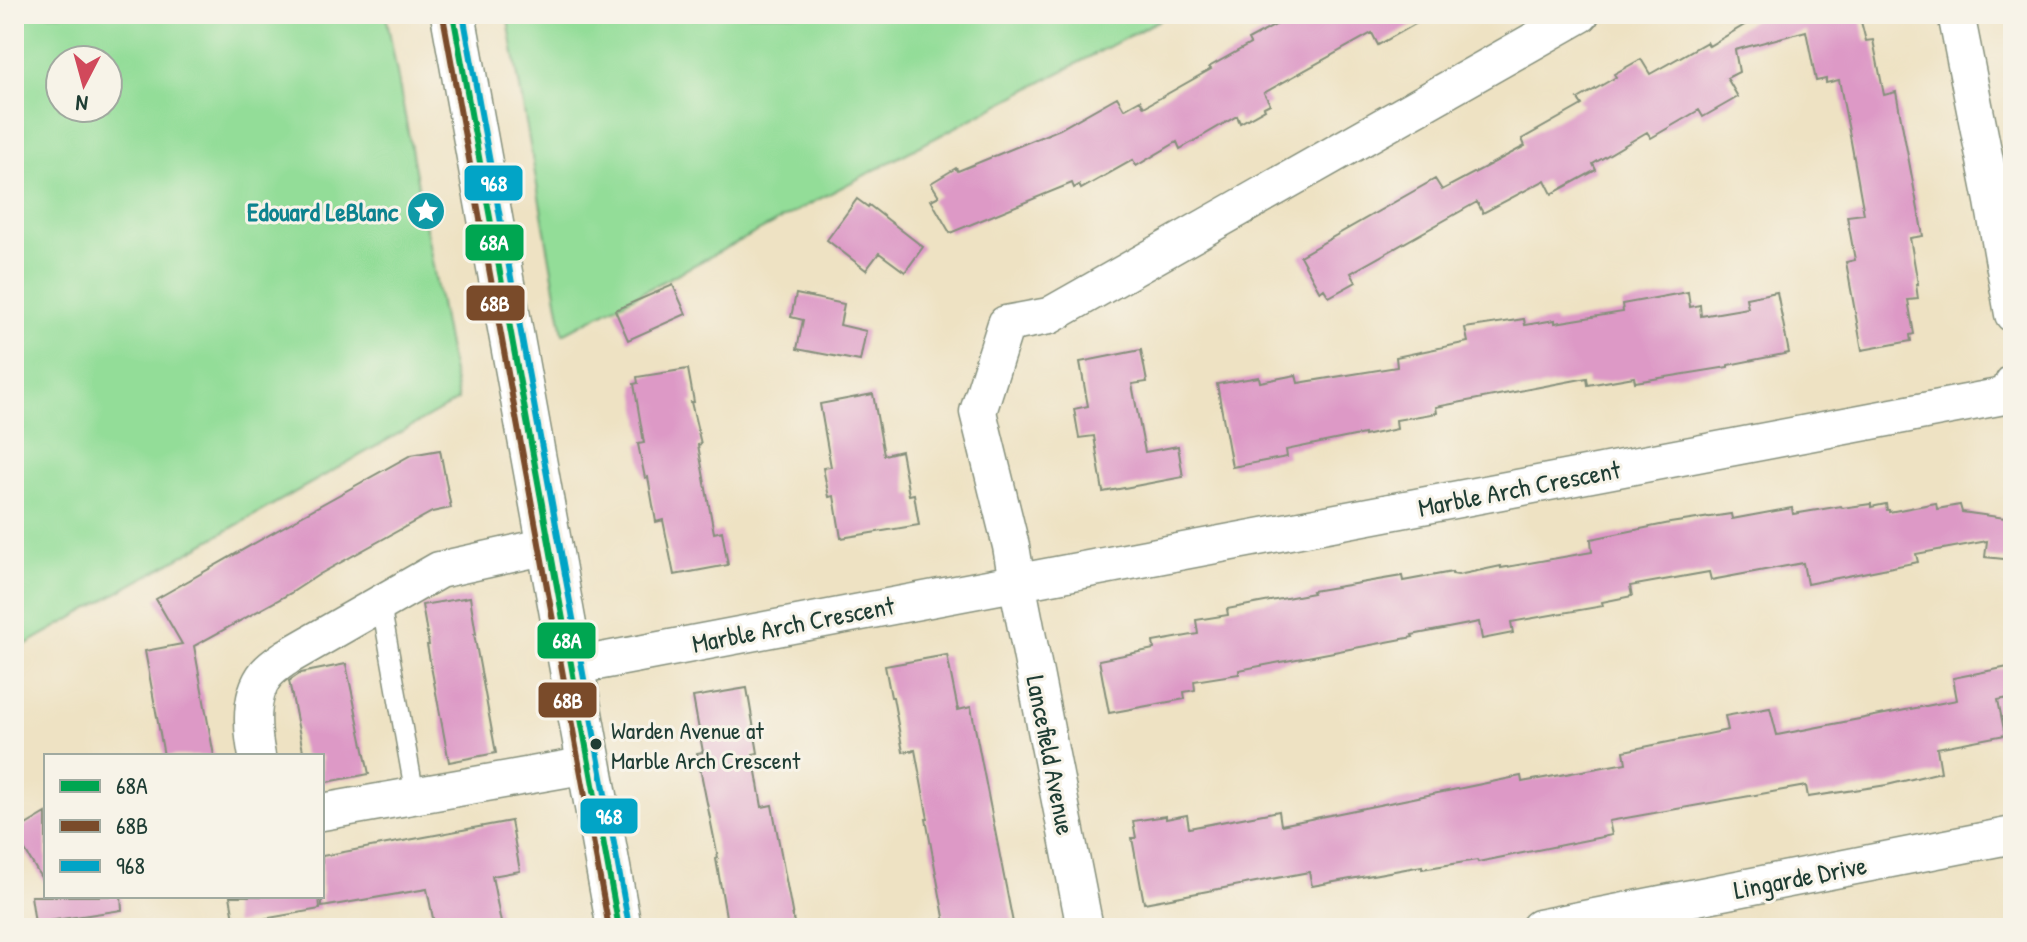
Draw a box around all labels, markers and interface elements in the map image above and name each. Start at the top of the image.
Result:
north arrow [44,44,124,124]
text: N [74,88,89,119]
line badge: 968 [463,164,524,202]
text: 968 [481,168,508,198]
place icon: Edouard LeBlanc [405,190,447,232]
place label: Edouard LeBlanc [247,194,399,229]
line badge: 68A [464,223,525,262]
text: 68A [479,227,509,257]
line badge: 68B [465,284,526,322]
text: 68B [480,288,510,318]
street label: Marble Arch Crescent [1415,451,1624,525]
street label: Marble Arch Crescent [689,587,898,661]
line badge: 68A [536,621,597,660]
text: 68A [552,625,582,655]
street label: Lancefield Avenue [1018,672,1084,838]
line badge: 68B [537,681,598,719]
text: 68B [553,685,583,715]
place label: Warden Avenue at Marble Arch Crescent [611,714,801,776]
marker: Warden Avenue at Marble Arch Crescent [588,736,604,752]
legend [44,754,324,898]
text: 68A [116,769,148,801]
line badge: 968 [579,797,639,835]
text: 968 [596,801,623,831]
text: 68B [116,809,148,841]
street label: Lingarde Drive [1731,847,1869,907]
text: 968 [116,849,145,881]

